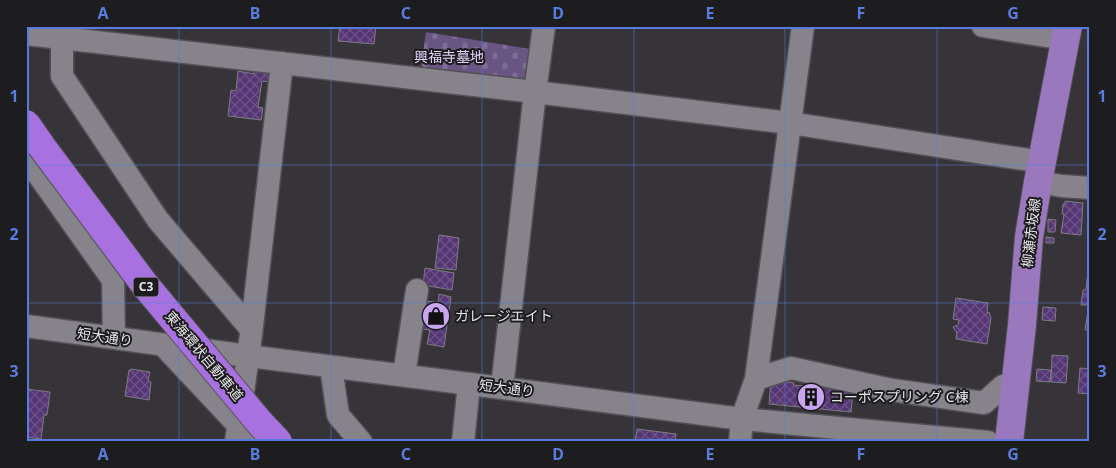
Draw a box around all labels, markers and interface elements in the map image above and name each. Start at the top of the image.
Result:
text: A [97,2,109,24]
text: B [250,2,260,24]
text: C [401,2,411,24]
text: D [552,2,564,24]
text: E [706,2,715,24]
text: F [857,2,865,24]
text: G [1007,2,1019,24]
park label: 興福寺墓地 [414,47,484,66]
text: 1 [9,85,19,107]
text: 1 [1097,85,1107,107]
street label: 柳瀬赤坂線 [1017,197,1044,269]
text: 2 [9,223,19,245]
text: 2 [1097,223,1107,245]
road number: C3 [134,278,158,296]
shop icon: ガレージエイト [421,301,451,331]
place label: ガレージエイト [455,306,553,325]
street label: 東海環状自動車道 [161,307,248,405]
street label: 短大通り [76,323,134,350]
text: 3 [9,360,19,382]
text: 3 [1097,360,1107,382]
street label: 短大通り [478,375,536,400]
building icon: コーポスプリング C棟 [796,382,826,412]
place label: コーポスプリング C棟 [830,387,969,406]
text: A [97,443,109,465]
text: B [250,443,260,465]
text: C [401,443,411,465]
text: D [552,443,564,465]
text: E [706,443,715,465]
text: F [857,443,865,465]
text: G [1007,443,1019,465]

